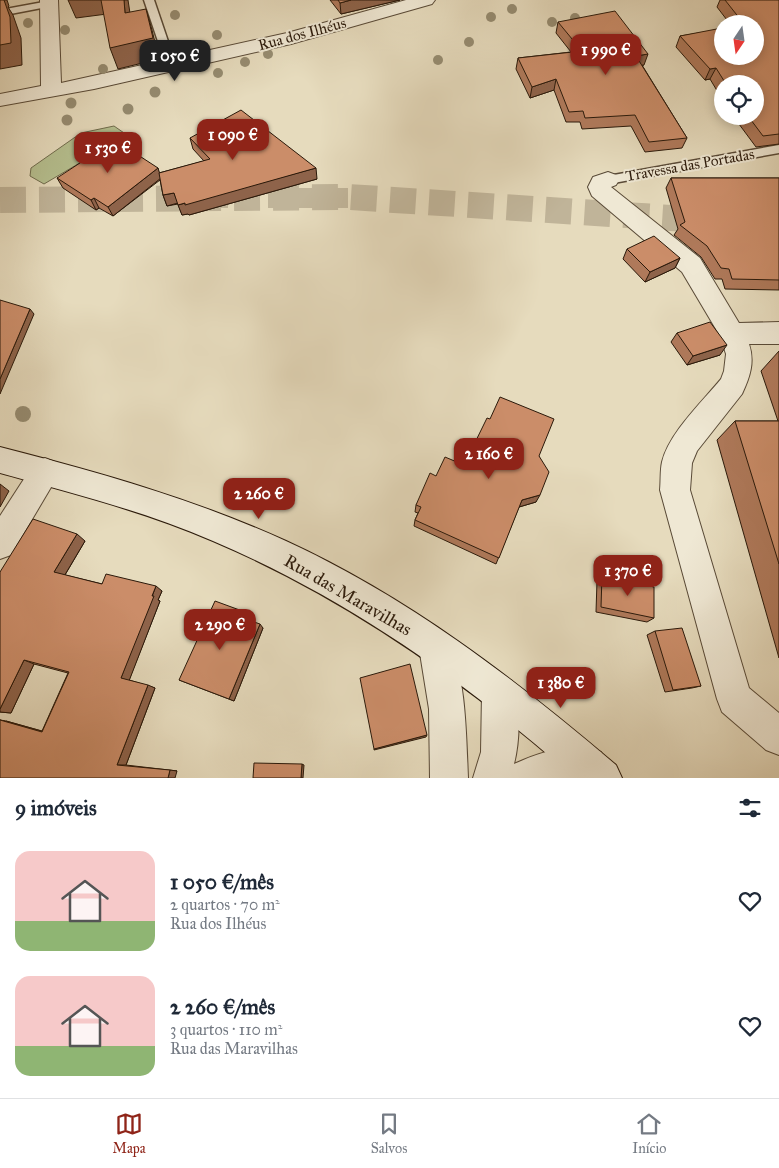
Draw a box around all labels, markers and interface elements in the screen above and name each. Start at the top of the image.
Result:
street label: Rua dos Ilhéus [256,14,348,54]
north arrow [714,15,764,65]
map controls [714,15,764,125]
pin: 1 990 € [560,34,652,76]
pin: 1 050 € [129,39,221,82]
text: 1 990 € [581,40,631,59]
text: 1 050 € [151,46,199,65]
button: locate [714,75,764,125]
pin: 1 090 € [187,119,279,161]
text: 1 090 € [208,125,258,144]
pin: 1 530 € [62,132,154,174]
text: 1 530 € [85,138,131,157]
street label: Travessa das Portadas [624,145,756,185]
pin: 2 160 € [443,438,535,480]
text: 2 160 € [465,444,513,463]
pin: 2 260 € [213,478,305,520]
text: 2 260 € [234,484,284,503]
street label: Rua das Maravilhas [280,550,416,640]
pin: 1 370 € [582,554,674,597]
text: 1 370 € [604,561,652,580]
pin: 2 290 € [174,608,266,651]
text: 2 290 € [195,615,245,634]
pin: 1 380 € [515,666,607,709]
text: 1 380 € [537,673,585,692]
icon: filters [736,794,764,822]
text: 9 imóveis [15,795,97,821]
text: 1 050 €/mês [170,869,274,895]
icon: home [55,871,115,931]
icon: heart [736,887,764,915]
text: 2 quartos · 70 m² [170,895,280,914]
text: Rua dos Ilhéus [170,914,266,933]
text: 2 260 €/mês [170,994,275,1020]
icon: home [55,996,115,1056]
icon: heart [736,1012,764,1040]
text: 3 quartos · 110 m² [170,1020,282,1039]
text: Rua das Maravilhas [170,1039,298,1058]
tab: Mapa [113,1110,146,1157]
tab: Salvos [371,1110,407,1157]
tab: Início [632,1110,666,1157]

